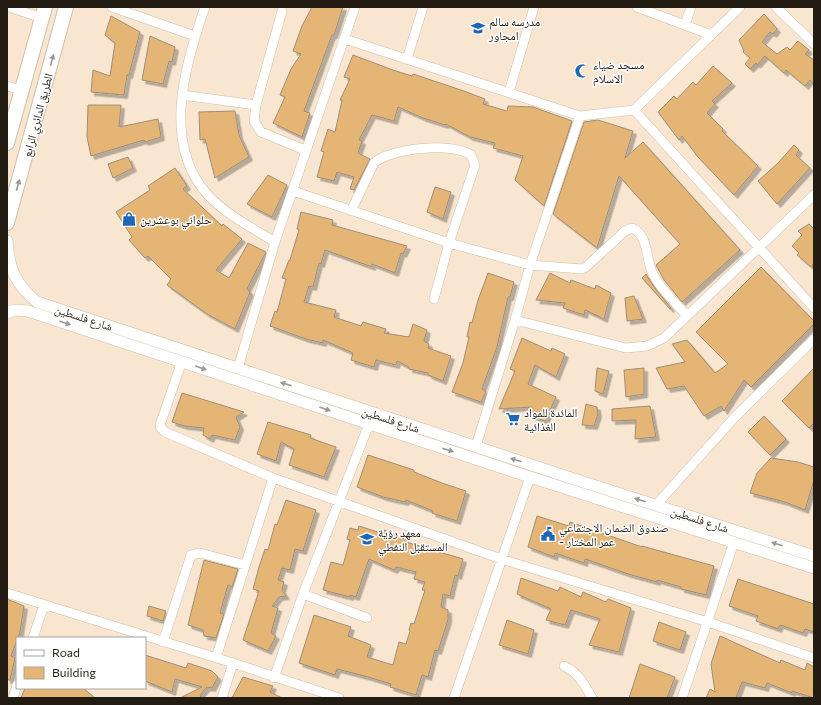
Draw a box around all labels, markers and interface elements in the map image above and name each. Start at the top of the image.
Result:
place label: مدرسه سالم امجاور [488,14,540,43]
school or university icon: مدرسه سالم امجاور [470,20,486,36]
one-way arrow [49,54,55,66]
place label: مسجد ضياء الاسلام [593,57,644,87]
mosque icon: مسجد ضياء الاسلام [574,63,590,79]
street label: الطريق الدائري الرابع [19,72,59,159]
one-way arrow [15,179,21,192]
shop icon: حلواني بوعشرين [121,211,137,227]
place label: حلواني بوعشرين [140,212,212,230]
street label: شارع فلسطين [53,301,115,335]
one-way arrow [59,320,71,326]
one-way arrow [196,365,208,371]
one-way arrow [280,381,292,387]
street label: شارع فلسطين [360,403,422,437]
place label: المائدة للمواد الغذائية [524,405,578,434]
one-way arrow [319,406,331,412]
supermarket icon: المائدة للمواد الغذائية [505,411,521,427]
one-way arrow [442,447,454,453]
one-way arrow [510,456,522,462]
one-way arrow [633,497,645,503]
street label: شارع فلسطين [669,503,731,537]
place label: صندوق الضمان الاجتماعي - عمر المختار [559,520,669,548]
place label: معهد رؤية المستقبل النفطي [378,525,448,557]
public building icon: صندوق الضمان الاجتماعي - عمر المختار [540,526,556,542]
school or university icon: معهد رؤية المستقبل النفطي [359,531,375,547]
one-way arrow [771,541,783,547]
legend [16,637,146,689]
text: Road [52,645,80,659]
text: Building [52,665,96,679]

